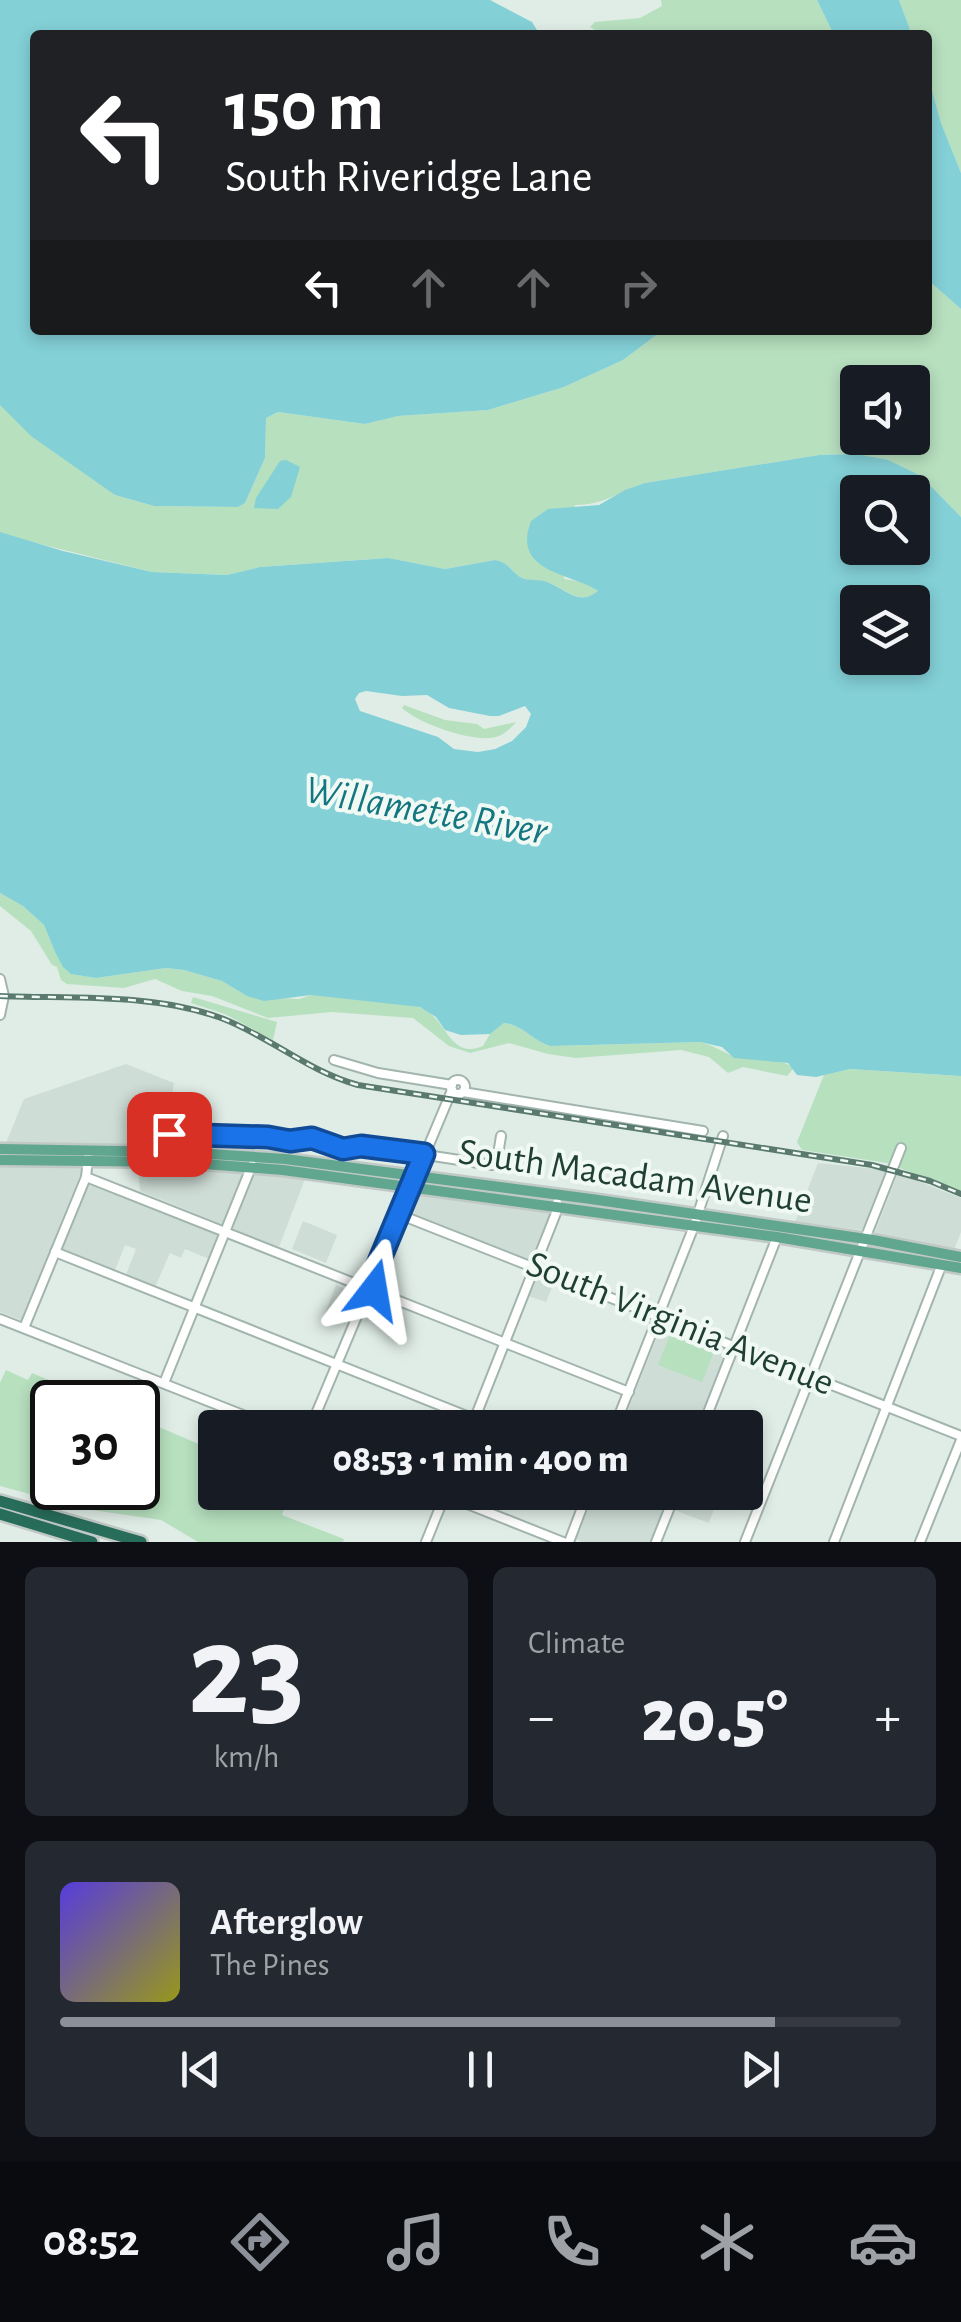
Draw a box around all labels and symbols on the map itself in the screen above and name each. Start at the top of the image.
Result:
water label: Willamette River [302,770,551,852]
pin [127,1092,212,1177]
street label: South Macadam Avenue [456,1133,814,1221]
position arrow [322,1238,426,1342]
street label: South Virginia Avenue [521,1245,839,1403]
speed limit sign: 30 [30,1380,160,1510]

